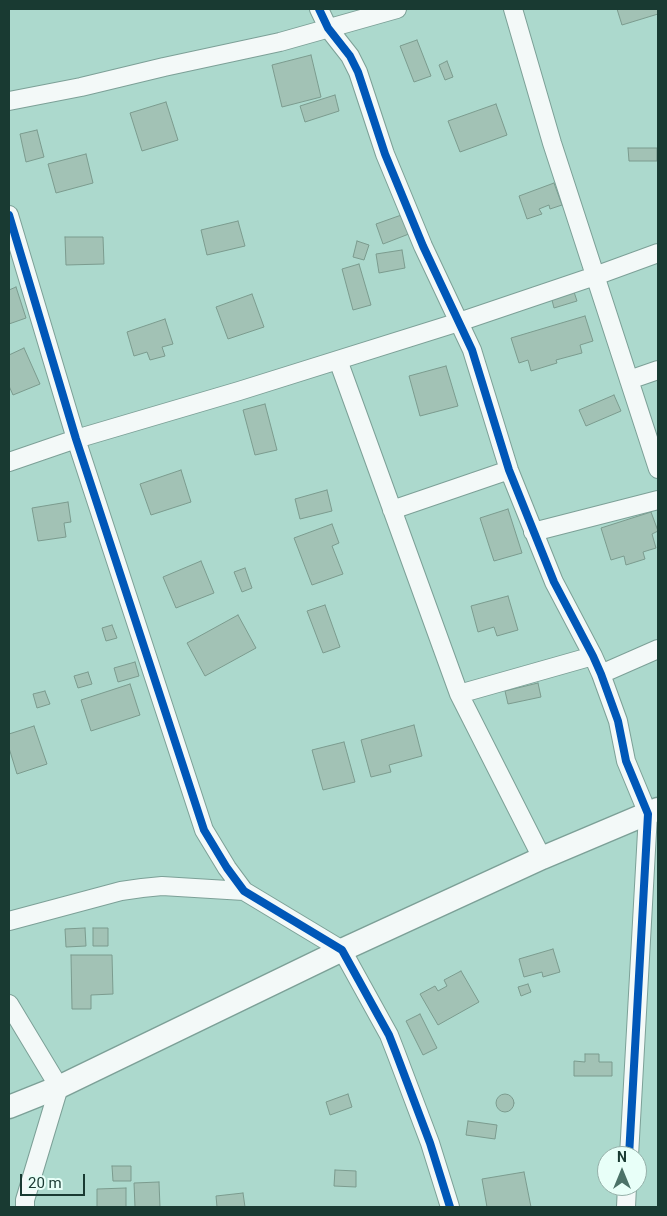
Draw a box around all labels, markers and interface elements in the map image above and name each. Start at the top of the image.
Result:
north arrow [597,1146,647,1196]
text: N [617,1149,627,1165]
scale bar [22,1164,88,1196]
text: 20 m [28,1174,62,1192]

